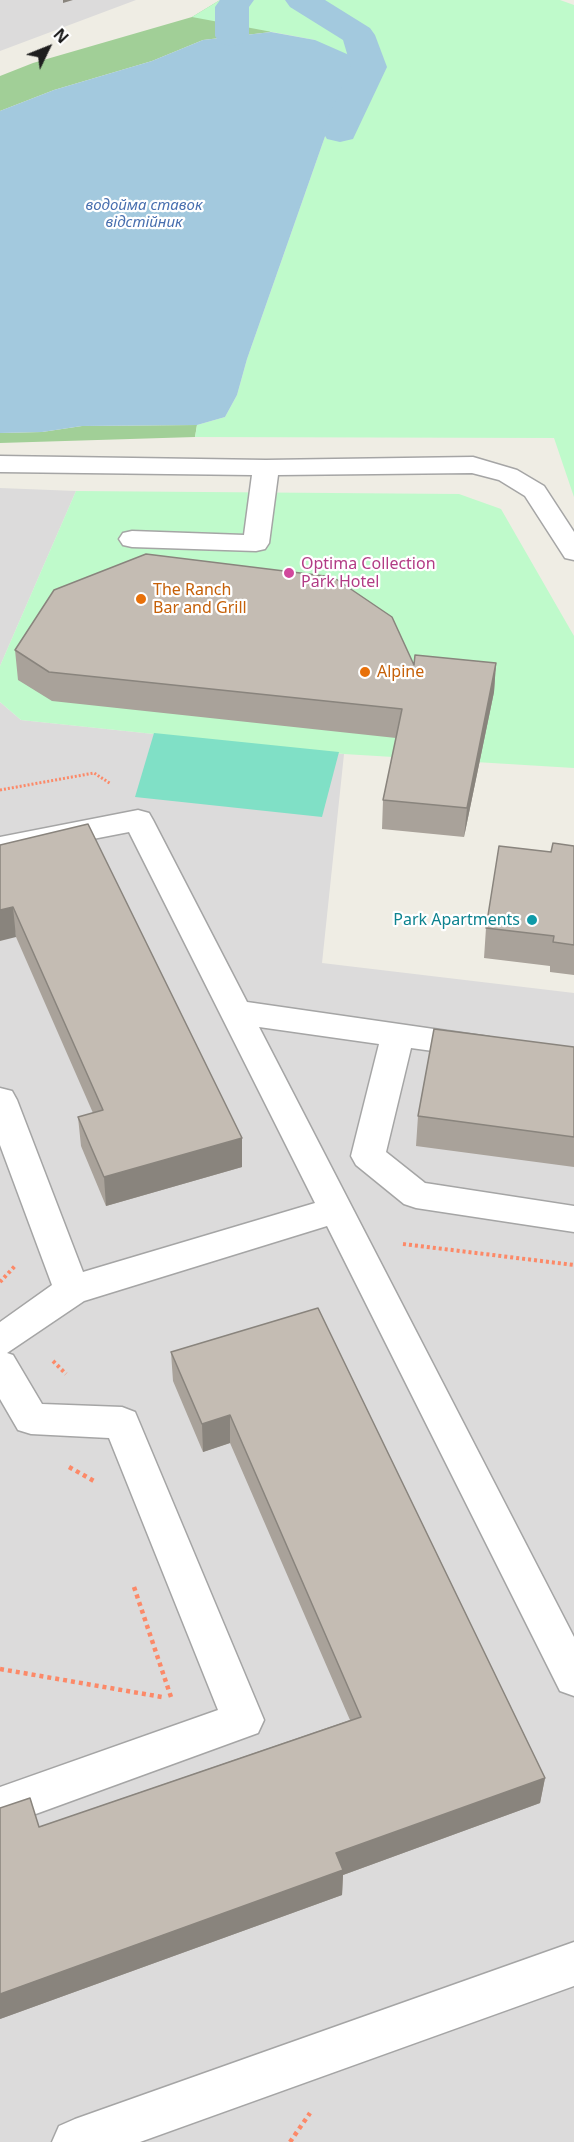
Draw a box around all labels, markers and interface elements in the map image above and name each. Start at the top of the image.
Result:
north arrow [18,18,78,78]
text: N [49,23,74,48]
water label: водойма ставок відстійник [85,197,203,232]
place label: Optima Collection Park Hotel [301,554,436,592]
marker: Optima Collection Park Hotel [282,566,296,580]
place label: The Ranch Bar and Grill [153,580,247,618]
marker: The Ranch Bar and Grill [134,592,148,606]
place label: Alpine [377,662,424,682]
marker: Alpine [358,665,372,679]
place label: Park Apartments [393,910,520,930]
marker: Park Apartments [525,913,539,927]

